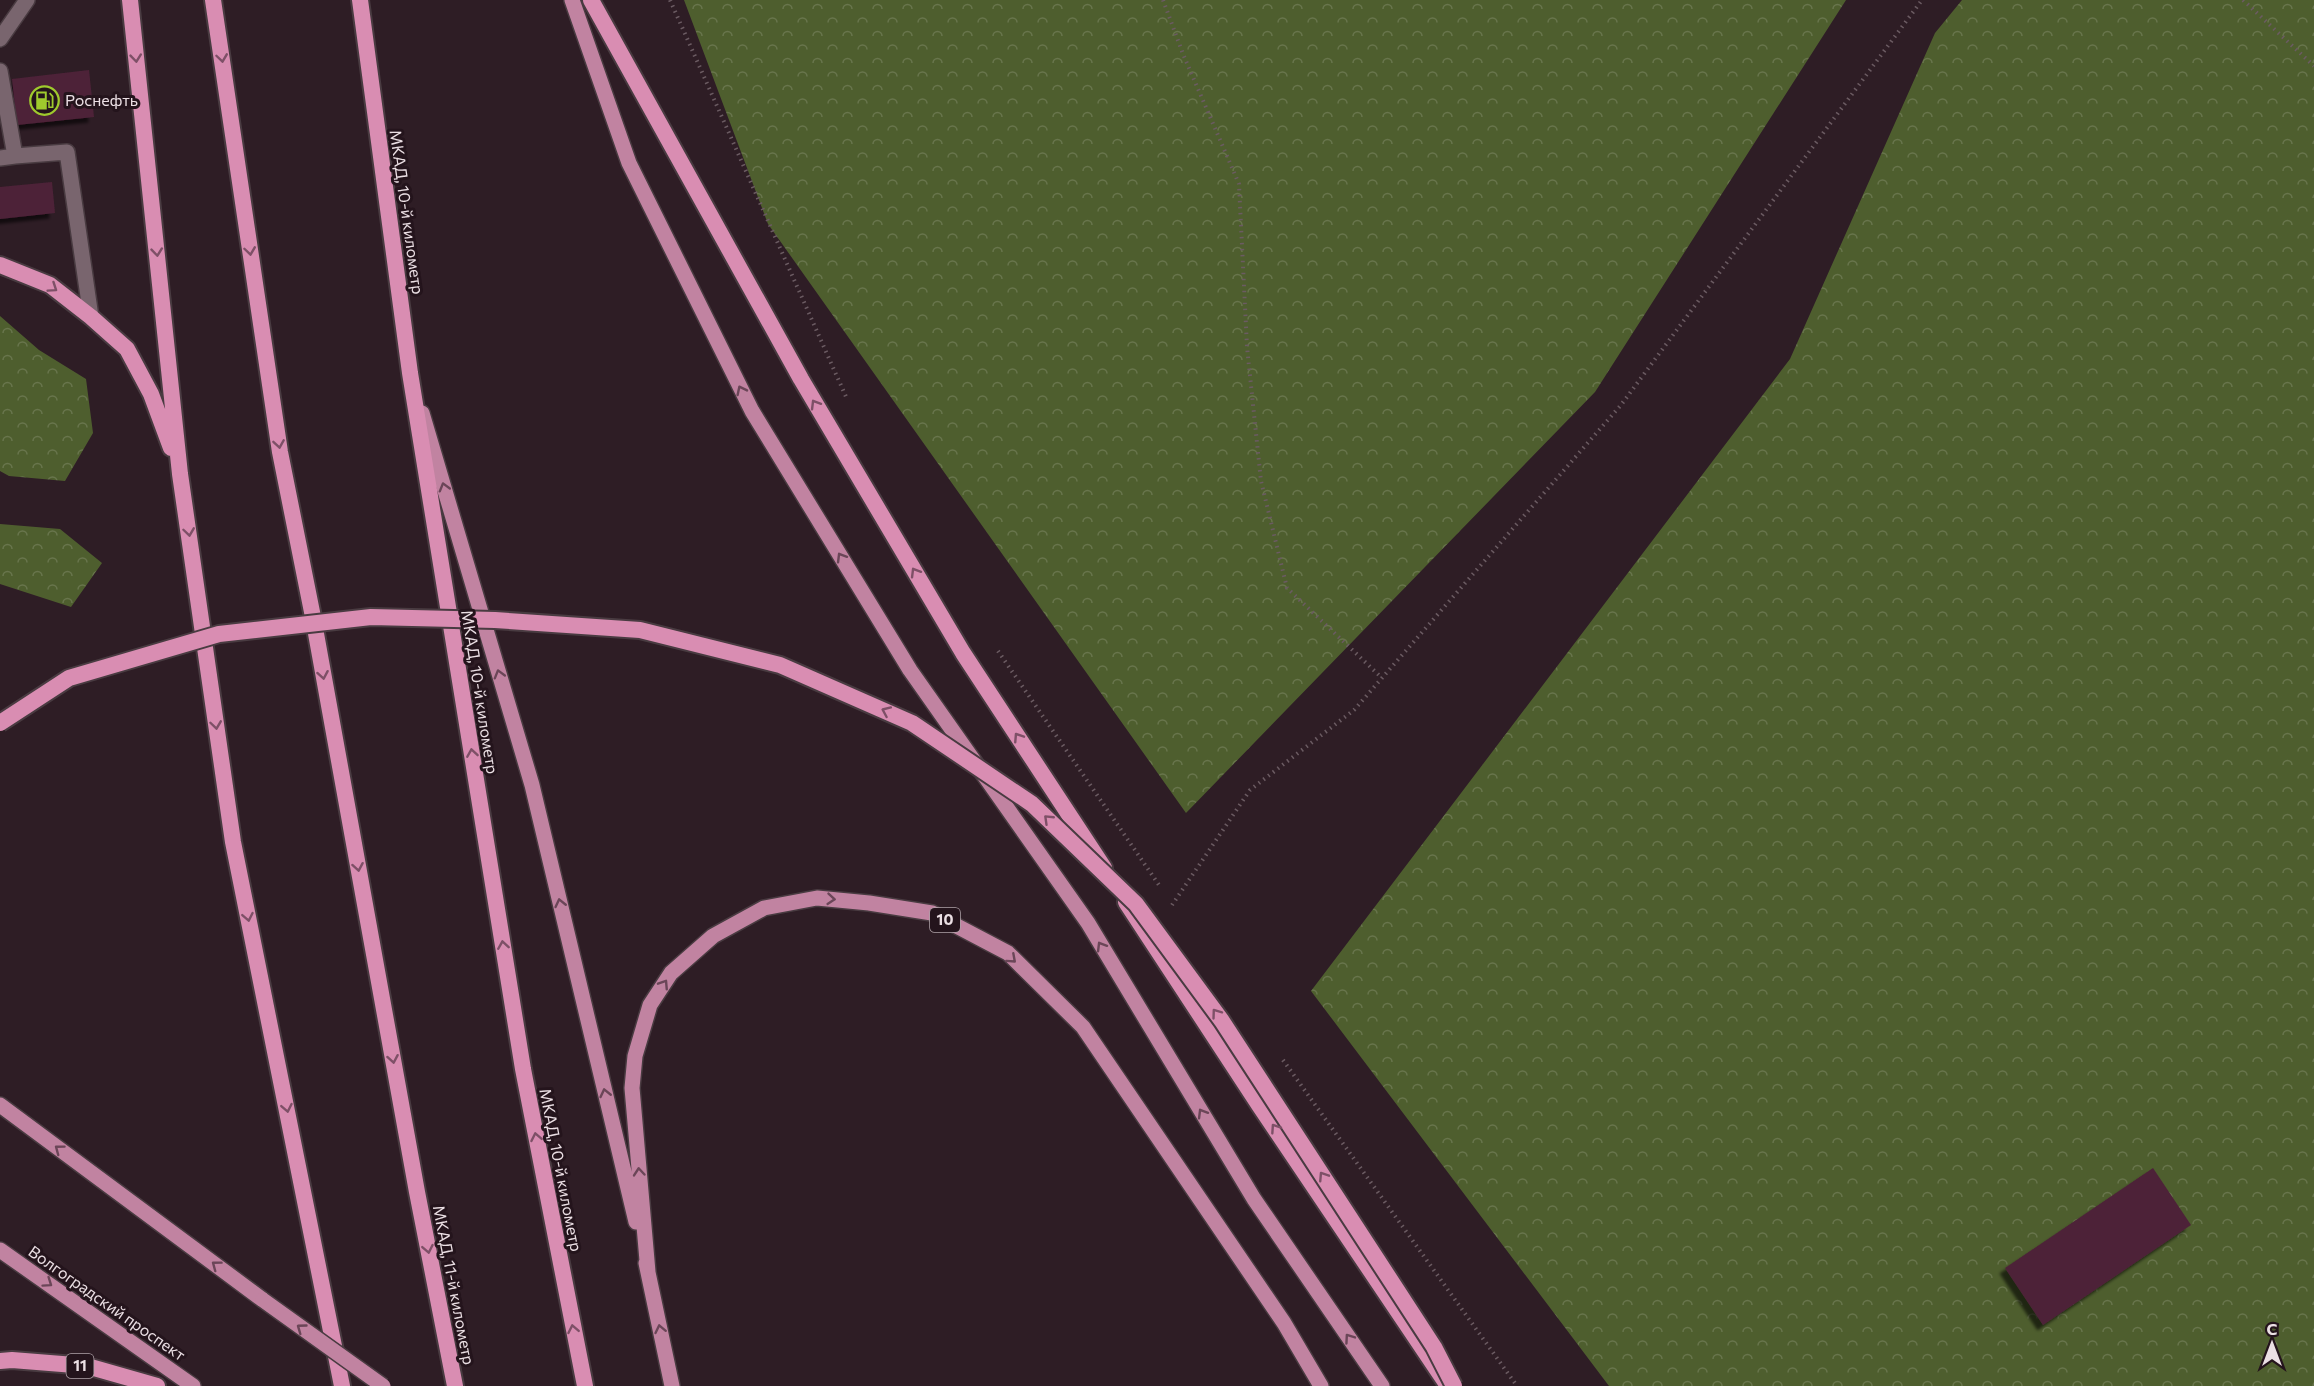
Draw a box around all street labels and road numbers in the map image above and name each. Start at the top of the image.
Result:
street label: МКАД, 10-й километр [387,129,428,295]
street label: МКАД, 10-й километр [458,609,503,775]
road number: 10 [930,908,960,932]
street label: МКАД, 10-й километр [536,1087,587,1253]
street label: МКАД, 11-й километр [430,1203,479,1366]
street label: Волгоградский проспект [25,1241,190,1364]
road number: 11 [66,1354,94,1378]

